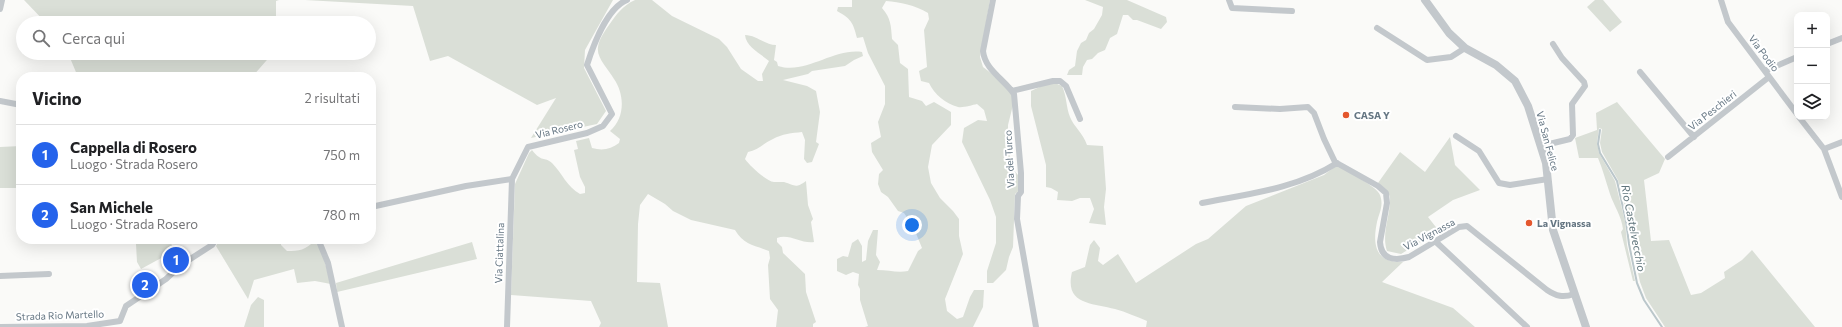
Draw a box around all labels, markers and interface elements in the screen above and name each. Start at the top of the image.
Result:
map controls [1794,12,1830,120]
button: + [1794,12,1830,48]
search box [16,16,376,60]
icon: search [30,27,52,49]
text: Cerca qui [62,29,125,47]
street label: Via Podio [1746,32,1782,74]
button: − [1794,48,1830,84]
button: layers [1794,84,1830,120]
text: Vicino [32,88,82,109]
street label: Via Peschieri [1686,88,1738,132]
text: 2 risultati [304,90,360,106]
place label: CASA Y [1354,109,1390,121]
marker: CASA Y [1341,110,1351,120]
street label: Via San Felice [1534,110,1562,172]
street label: Via Rosero [534,117,584,141]
street label: Via del Turco [1001,130,1017,188]
text: Cappella di Rosero [70,138,197,156]
text: 1 [42,147,48,163]
text: 750 m [323,147,360,163]
text: Luogo · Strada Rosero [70,156,198,172]
water label: Rio Castelvecchio [1619,184,1649,273]
text: San Michele [70,198,153,216]
text: 2 [41,207,49,223]
text: 780 m [323,207,360,223]
your location [902,215,922,235]
street label: Via Vignassa [1401,215,1457,253]
text: Luogo · Strada Rosero [70,216,198,232]
place label: La Vignassa [1537,217,1591,229]
marker: La Vignassa [1524,218,1534,228]
street label: Via Ciattalina [492,222,506,284]
pin: 1 [163,245,189,275]
pin: 2 [132,270,158,300]
street label: Strada Rio Martello [16,307,104,323]

